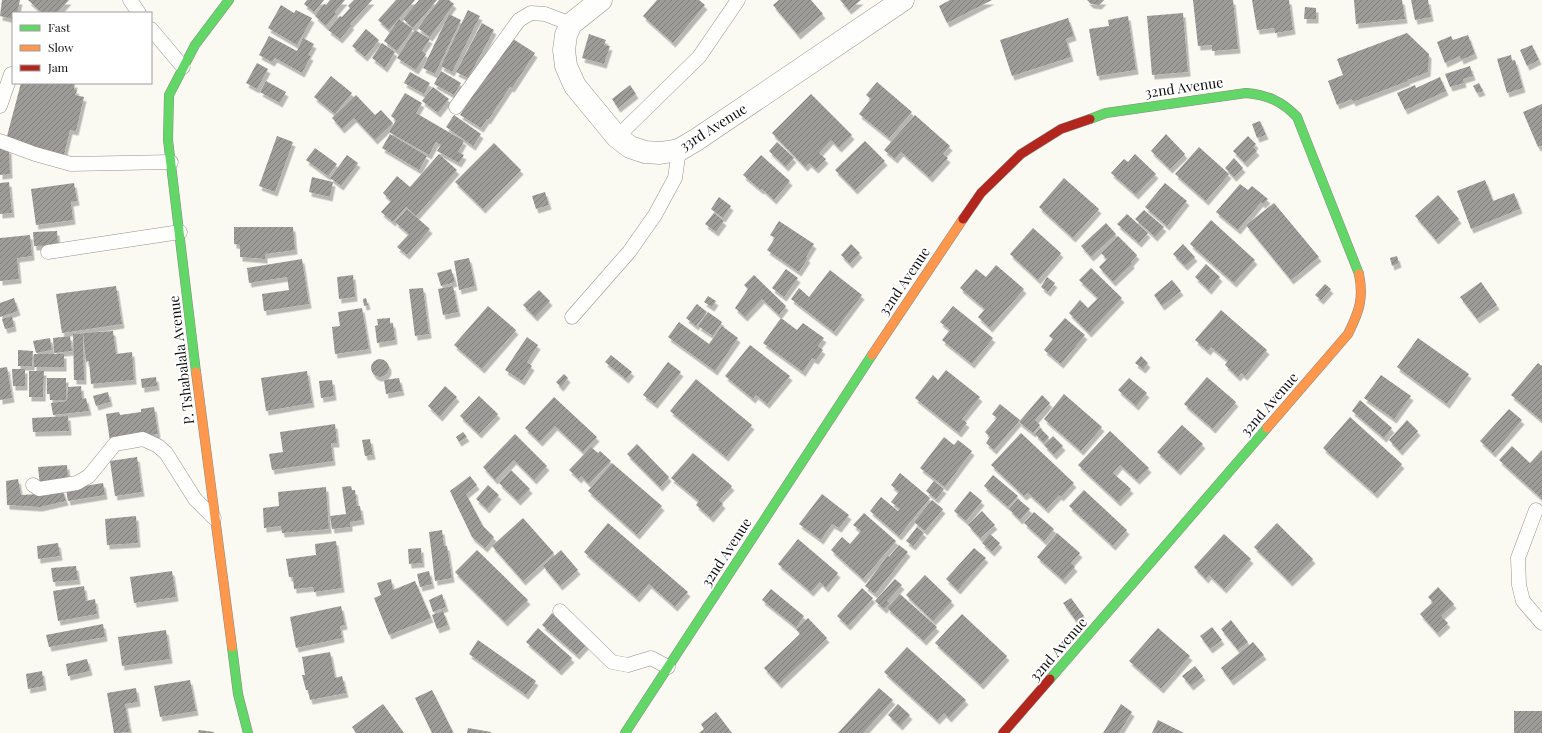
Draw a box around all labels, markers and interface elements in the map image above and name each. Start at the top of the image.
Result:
legend [12,12,152,84]
text: Fast [48,19,71,35]
text: Slow [48,39,74,55]
text: Jam [47,59,69,75]
street label: 32nd Avenue [1144,72,1224,102]
street label: 33rd Avenue [676,99,750,155]
street label: 32nd Avenue [874,243,934,319]
street label: P. Tshabalala Avenue [164,294,198,426]
street label: 32nd Avenue [1236,368,1302,440]
street label: 32nd Avenue [697,514,755,590]
street label: 32nd Avenue [1025,613,1091,685]

